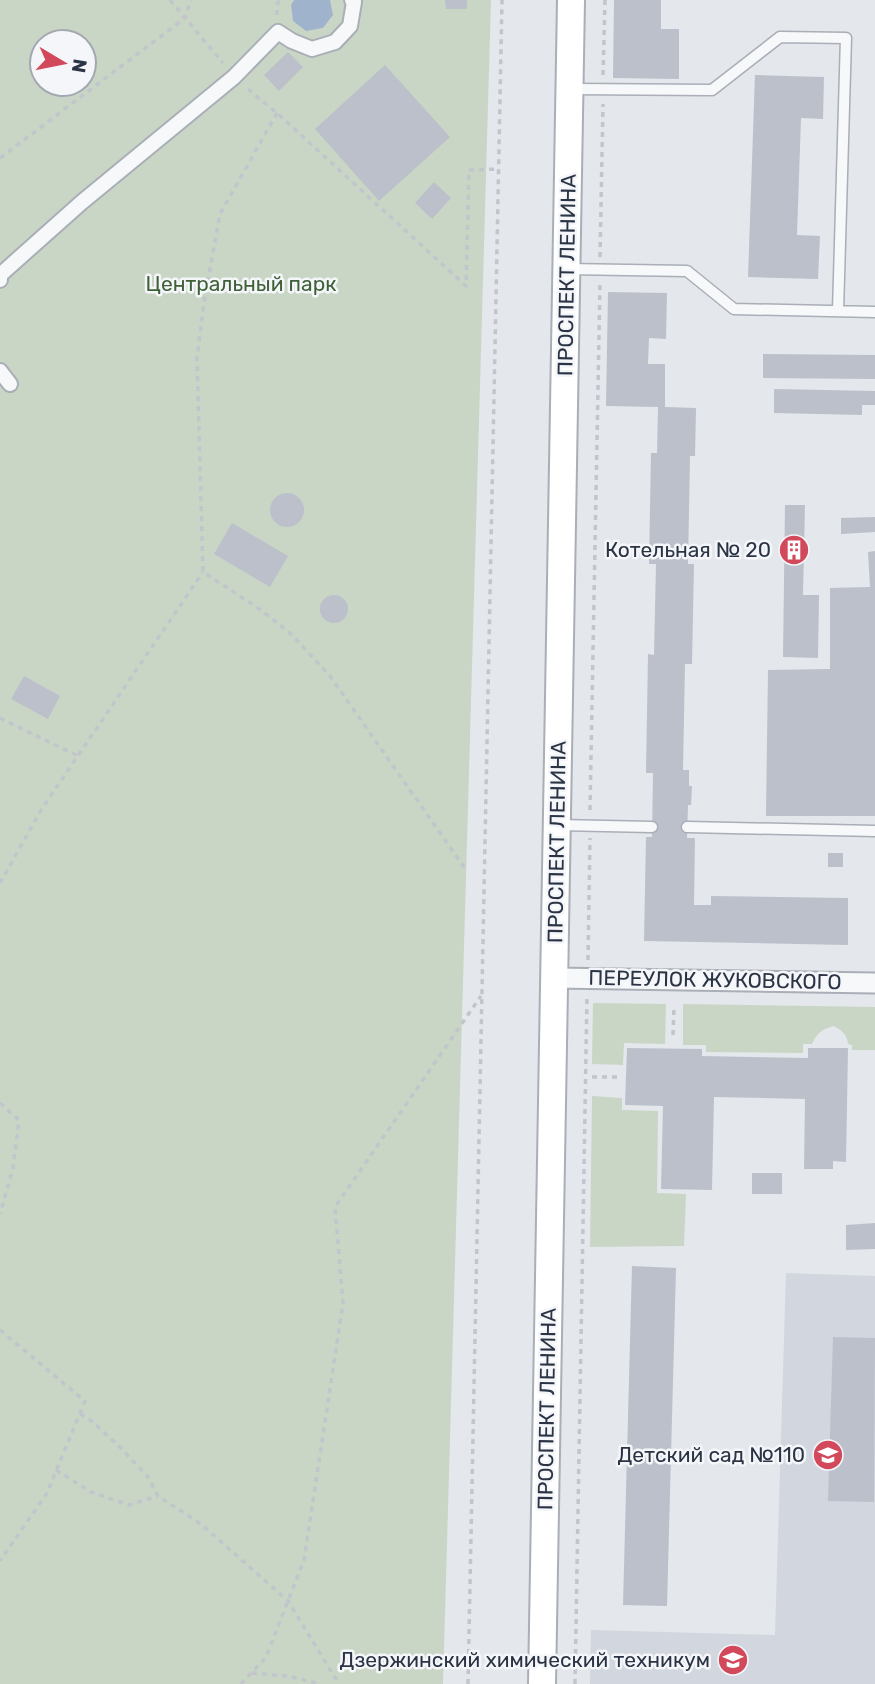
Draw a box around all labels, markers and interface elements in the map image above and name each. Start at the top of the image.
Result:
north arrow [28,28,98,98]
text: N [67,57,92,75]
street label: ПРОСПЕКТ ЛЕНИНА [552,174,581,376]
park label: Центральный парк [146,271,336,296]
building icon: Котельная № 20 [777,533,811,567]
place label: Котельная № 20 [605,537,771,562]
street label: ПРОСПЕКТ ЛЕНИНА [542,741,571,943]
street label: ПЕРЕУЛОК ЖУКОВСКОГО [588,965,842,994]
street label: ПРОСПЕКТ ЛЕНИНА [532,1308,561,1510]
school or university icon: Детский сад №110 [811,1438,845,1472]
place label: Детский сад №110 [618,1442,805,1467]
school or university icon: Дзержинский химический техникум [716,1643,750,1677]
place label: Дзержинский химический техникум [340,1647,710,1672]

